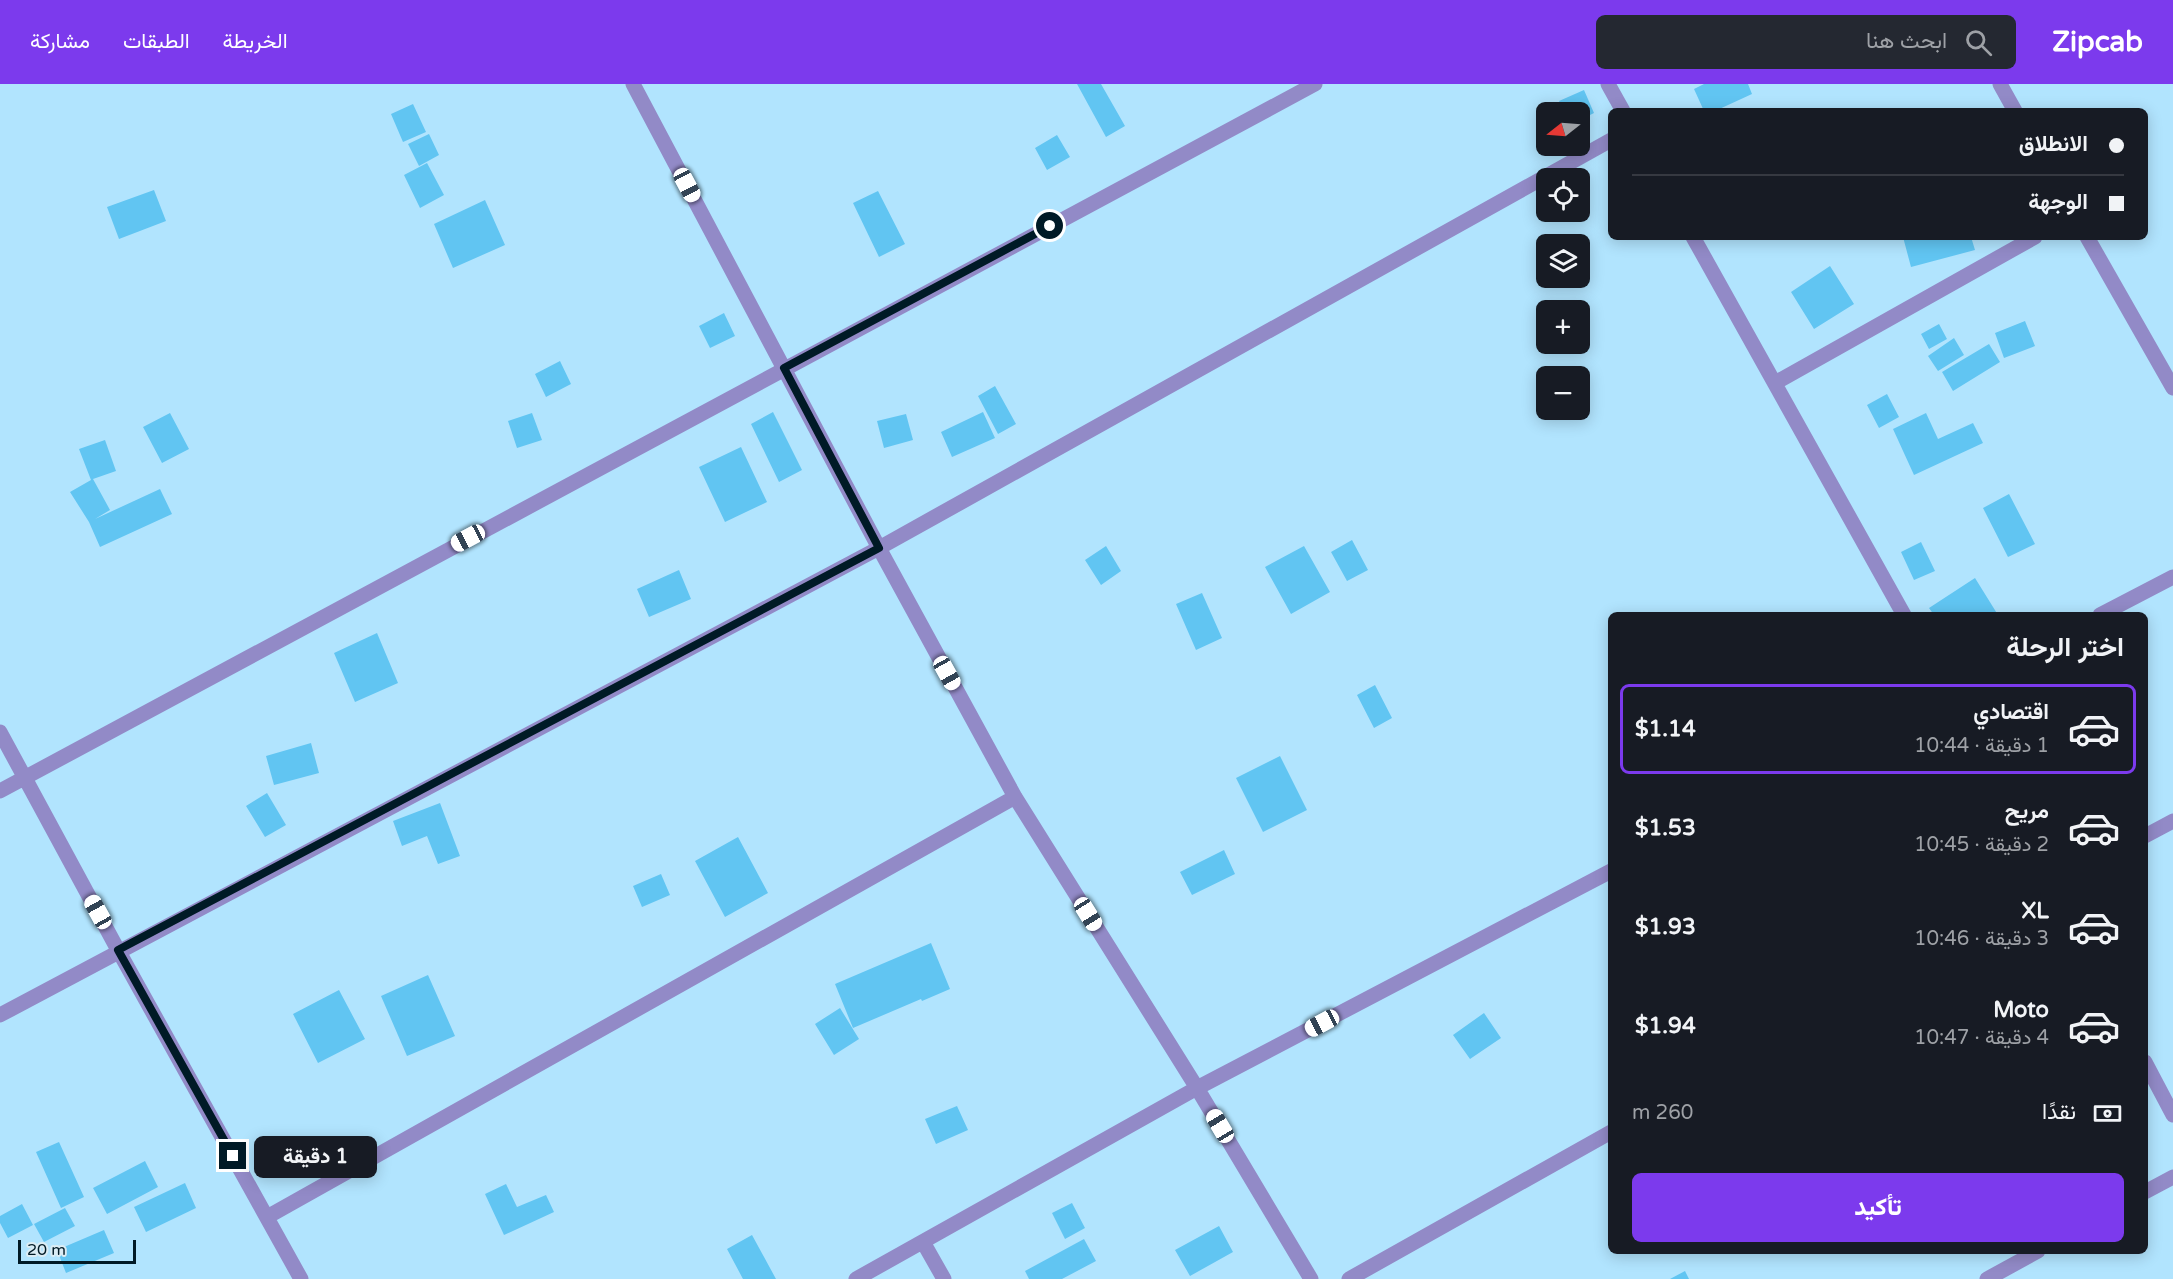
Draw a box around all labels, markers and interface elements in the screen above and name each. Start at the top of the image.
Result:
search box [1596,15,2016,69]
text: Zipcab [2052,25,2143,59]
icon: search [1962,26,1995,59]
text: ابحث هنا [1866,28,1947,54]
text: مشاركة [30,29,90,54]
text: الطبقات [123,29,190,54]
text: الخريطة [223,29,288,54]
north arrow [1536,102,1590,156]
map controls [1536,102,1590,420]
text: الانطلاق [2019,131,2088,157]
car [671,165,703,205]
button: locate [1536,168,1590,222]
text: الوجهة [2028,189,2088,215]
route start [1036,212,1063,239]
button: layers [1536,234,1590,288]
button: + [1536,300,1590,354]
button: − [1536,366,1590,420]
car [448,522,488,554]
text: اختر الرحلة [2006,631,2124,664]
car [930,653,964,693]
text: اقتصادي [1973,699,2049,725]
icon: car [2067,702,2121,756]
text: $1.14 [1635,716,1696,742]
text: 1 دقيقة · 10:44 [1914,734,2049,758]
text: مريح [2005,798,2049,824]
icon: car [2067,801,2121,855]
text: $1.53 [1635,815,1696,841]
text: 2 دقيقة · 10:45 [1914,833,2049,857]
car [81,892,115,932]
car [1071,894,1105,934]
text: XL [2022,898,2049,924]
icon: car [2067,900,2121,954]
text: $1.93 [1635,914,1696,940]
text: 3 دقيقة · 10:46 [1914,927,2049,951]
text: Moto [1993,997,2049,1023]
icon: car [2067,999,2121,1053]
car [1302,1007,1342,1039]
text: $1.94 [1635,1013,1696,1039]
text: 4 دقيقة · 10:47 [1914,1026,2049,1050]
icon: cash [2091,1097,2124,1130]
text: نقدًا [2042,1099,2076,1125]
text: 260 m [1632,1101,1693,1125]
car [1203,1106,1237,1146]
callout: 1 دقيقة [254,1135,377,1177]
route end [219,1142,246,1169]
text: 1 دقيقة [283,1145,348,1169]
button: تأكيد [1632,1173,2124,1242]
scale bar [18,1237,136,1264]
text: 20 m [27,1240,66,1260]

